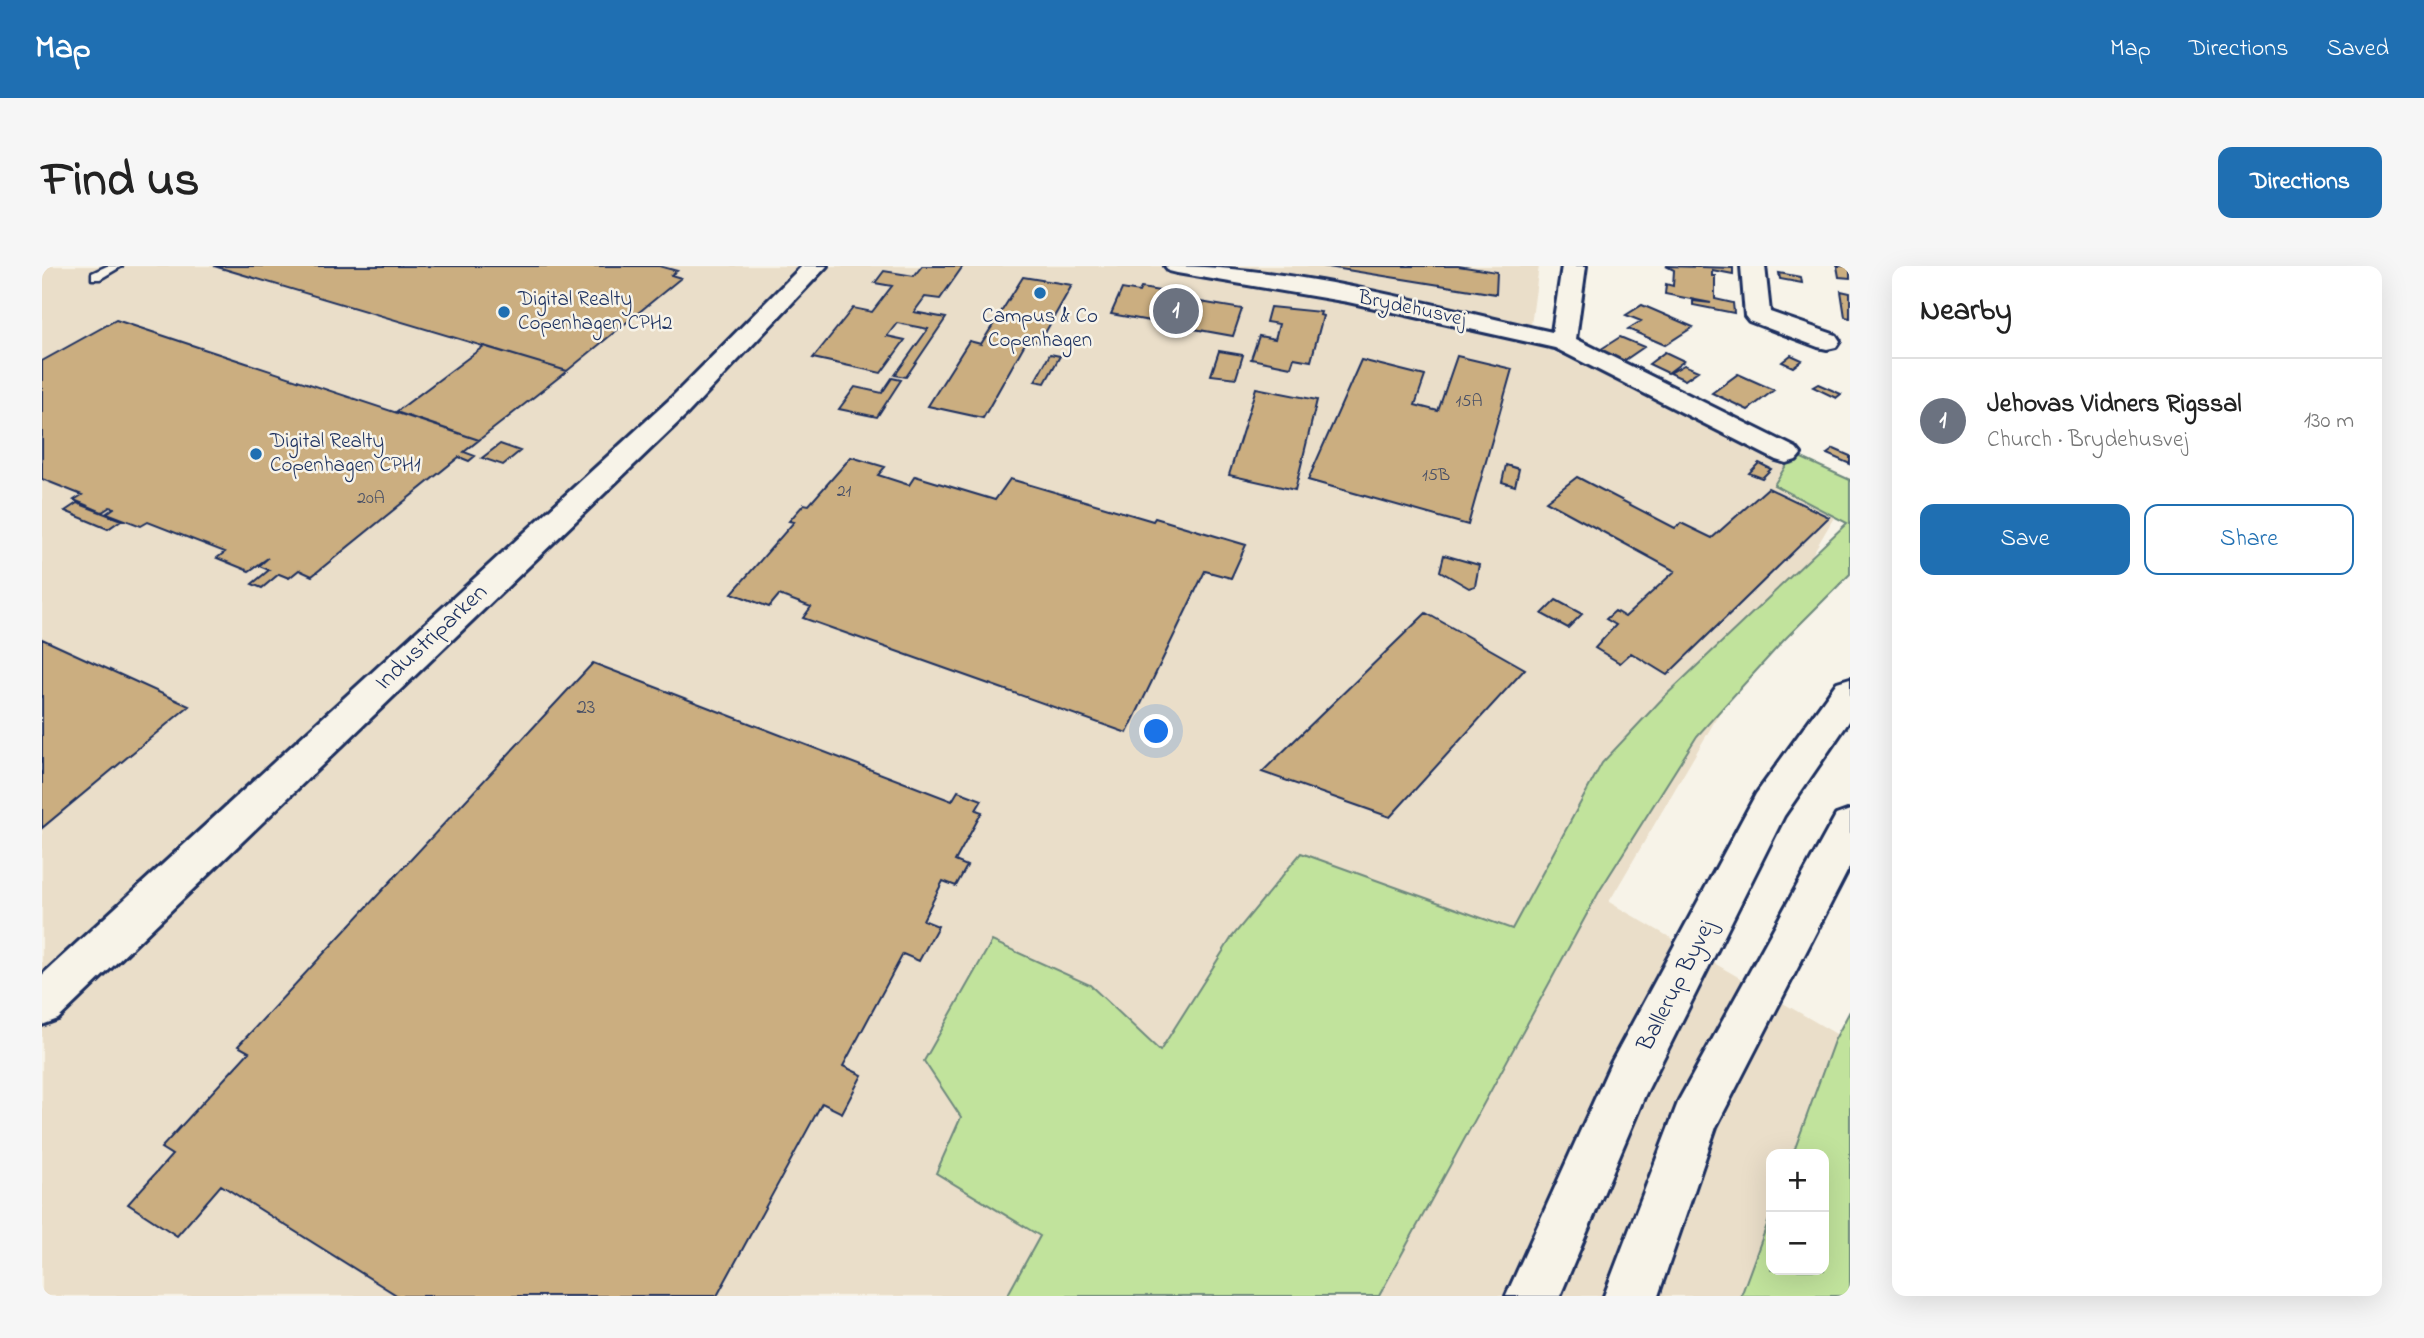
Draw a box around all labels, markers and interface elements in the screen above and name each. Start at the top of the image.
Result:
text: Map [35,25,91,73]
text: Map [2110,32,2151,67]
text: Directions [2189,32,2288,67]
text: Saved [2326,32,2389,67]
text: Find us [42,146,199,218]
button: Directions [2218,147,2382,218]
street label: Brydehusvej [1354,283,1469,337]
place label: Digital Realty Copenhagen CPH2 [517,285,672,341]
marker: Campus & Co Copenhagen [1032,285,1048,301]
pin: 1 [1153,285,1199,337]
text: Nearby [1920,290,2012,334]
place label: Campus & Co Copenhagen [982,302,1098,358]
marker: Digital Realty Copenhagen CPH2 [496,304,512,320]
text: Jehovas Vidners Rigssal [1987,386,2242,424]
house number: 15A [1455,389,1483,415]
text: 1 [1939,405,1947,438]
text: 130 m [2304,405,2354,438]
text: Church · Brydehusvej [1987,424,2188,457]
place label: Digital Realty Copenhagen CPH1 [269,427,421,483]
marker: Digital Realty Copenhagen CPH1 [248,446,264,462]
house number: 15B [1422,463,1450,489]
house number: 21 [837,479,852,505]
house number: 20A [357,486,385,512]
button: Save [1920,504,2130,575]
button: Share [2144,504,2354,575]
street label: Industriparken [368,576,496,700]
house number: 23 [576,693,596,723]
your location [1139,714,1173,748]
street label: Ballerup Byvej [1628,913,1727,1059]
map controls [1766,1149,1829,1275]
button: + [1766,1149,1829,1212]
button: − [1766,1212,1829,1275]

